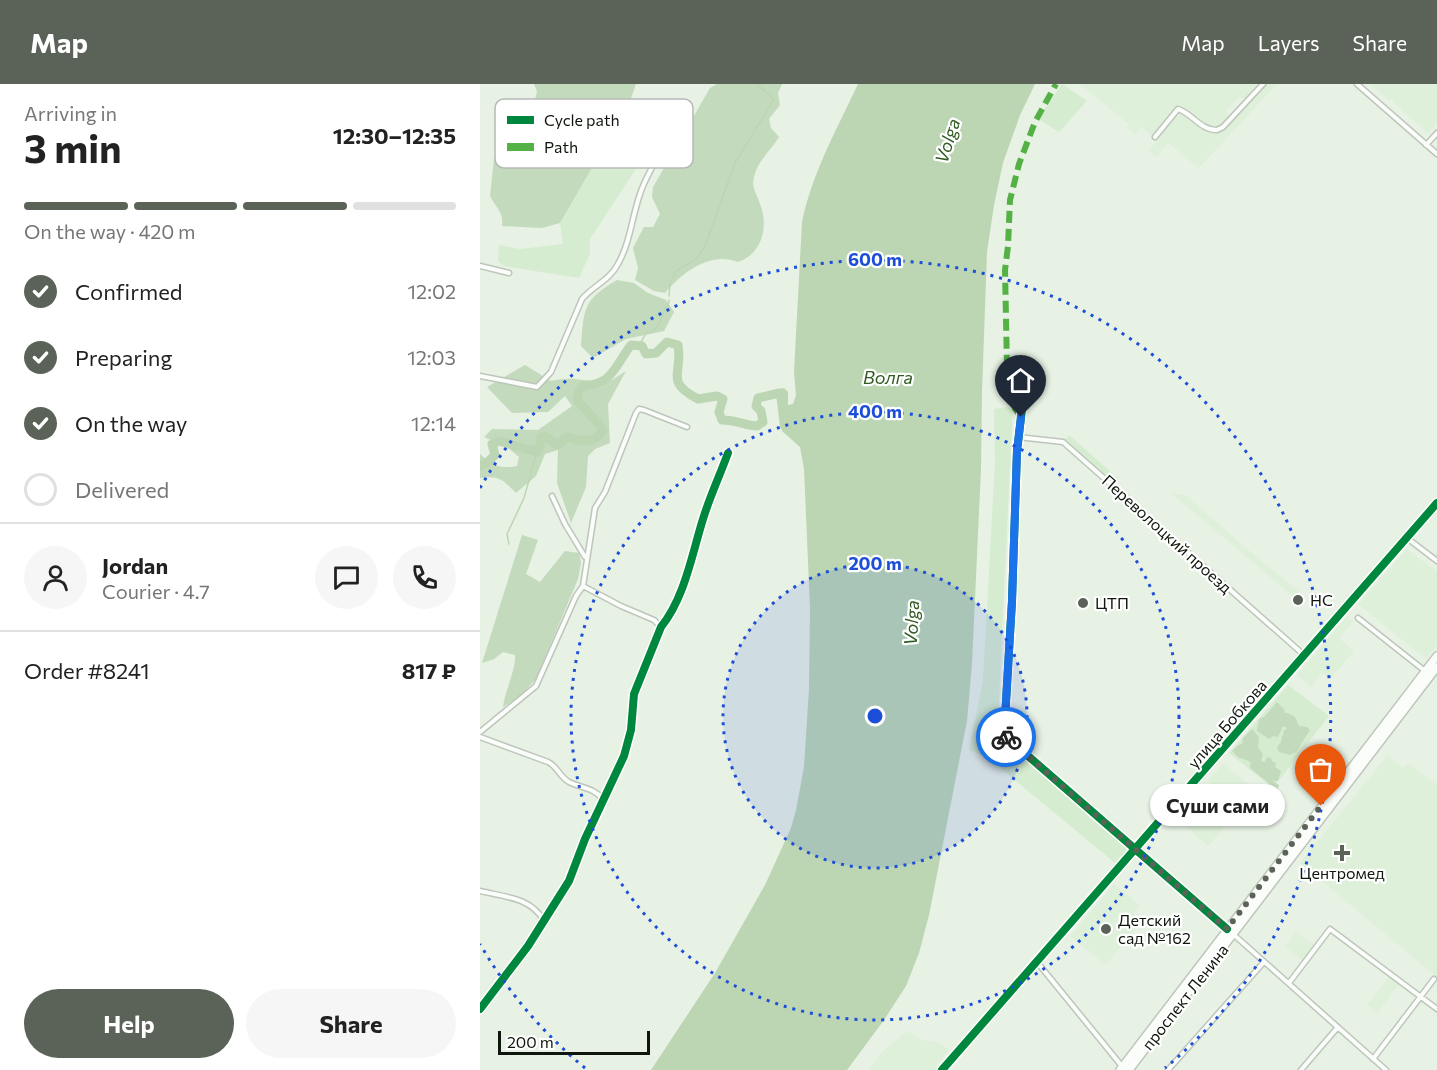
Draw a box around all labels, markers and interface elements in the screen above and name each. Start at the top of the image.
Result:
text: Map [30,25,88,59]
text: Map [1181,30,1225,55]
text: Layers [1258,30,1320,55]
text: Share [1353,30,1407,55]
legend [495,99,693,168]
text: Arriving in [24,101,117,125]
text: Cycle path [544,110,620,129]
water label: Volga [930,116,964,166]
text: 12:30–12:35 [333,122,456,149]
text: 3 min [24,123,122,171]
text: Path [544,137,578,156]
text: On the way · 420 m [24,219,196,243]
text: 600 m [848,248,902,270]
icon: check [24,275,57,308]
text: Confirmed [75,278,182,305]
text: 12:02 [408,279,456,303]
icon: check [24,341,57,374]
text: Preparing [75,344,172,371]
text: 12:03 [407,345,456,369]
pin [995,355,1046,417]
icon: home [1004,364,1037,397]
water label: Волга [863,366,913,388]
text: 400 m [848,400,902,422]
icon: check [24,407,57,440]
text: On the way [75,410,187,437]
text: 12:14 [411,411,456,435]
street label: Переволоцкий проезд [1099,470,1236,597]
text: Delivered [75,476,169,503]
button: person [24,546,87,609]
button: chat [315,546,378,609]
button: phone [393,546,456,609]
text: Jordan [102,552,168,579]
text: 200 m [848,552,902,574]
text: Courier · 4.7 [102,579,210,603]
place label: НС [1310,590,1333,609]
place label: ЦТП [1095,593,1129,612]
marker: НС [1291,593,1305,607]
marker: ЦТП [1076,596,1090,610]
water label: Volga [899,600,923,646]
text: Order #8241 [24,657,150,684]
text: 817 ₽ [402,657,456,684]
street label: улица Бобкова [1183,676,1270,772]
centre of rings [865,706,885,726]
courier [976,707,1036,767]
icon: bike [990,721,1023,754]
pin [1295,744,1346,806]
icon: bag [1304,753,1337,786]
callout: Суши сами [1150,785,1285,827]
text: Суши сами [1166,793,1269,817]
marker: Центромед [1333,844,1351,862]
place label: Центромед [1299,863,1385,882]
place label: Детский сад №162 [1118,910,1191,947]
marker: Детский сад №162 [1099,922,1113,936]
street label: проспект Ленина [1137,940,1232,1053]
button: Help [24,989,234,1058]
button: Share [246,989,456,1058]
scale bar [498,1028,650,1056]
text: 200 m [507,1032,554,1051]

